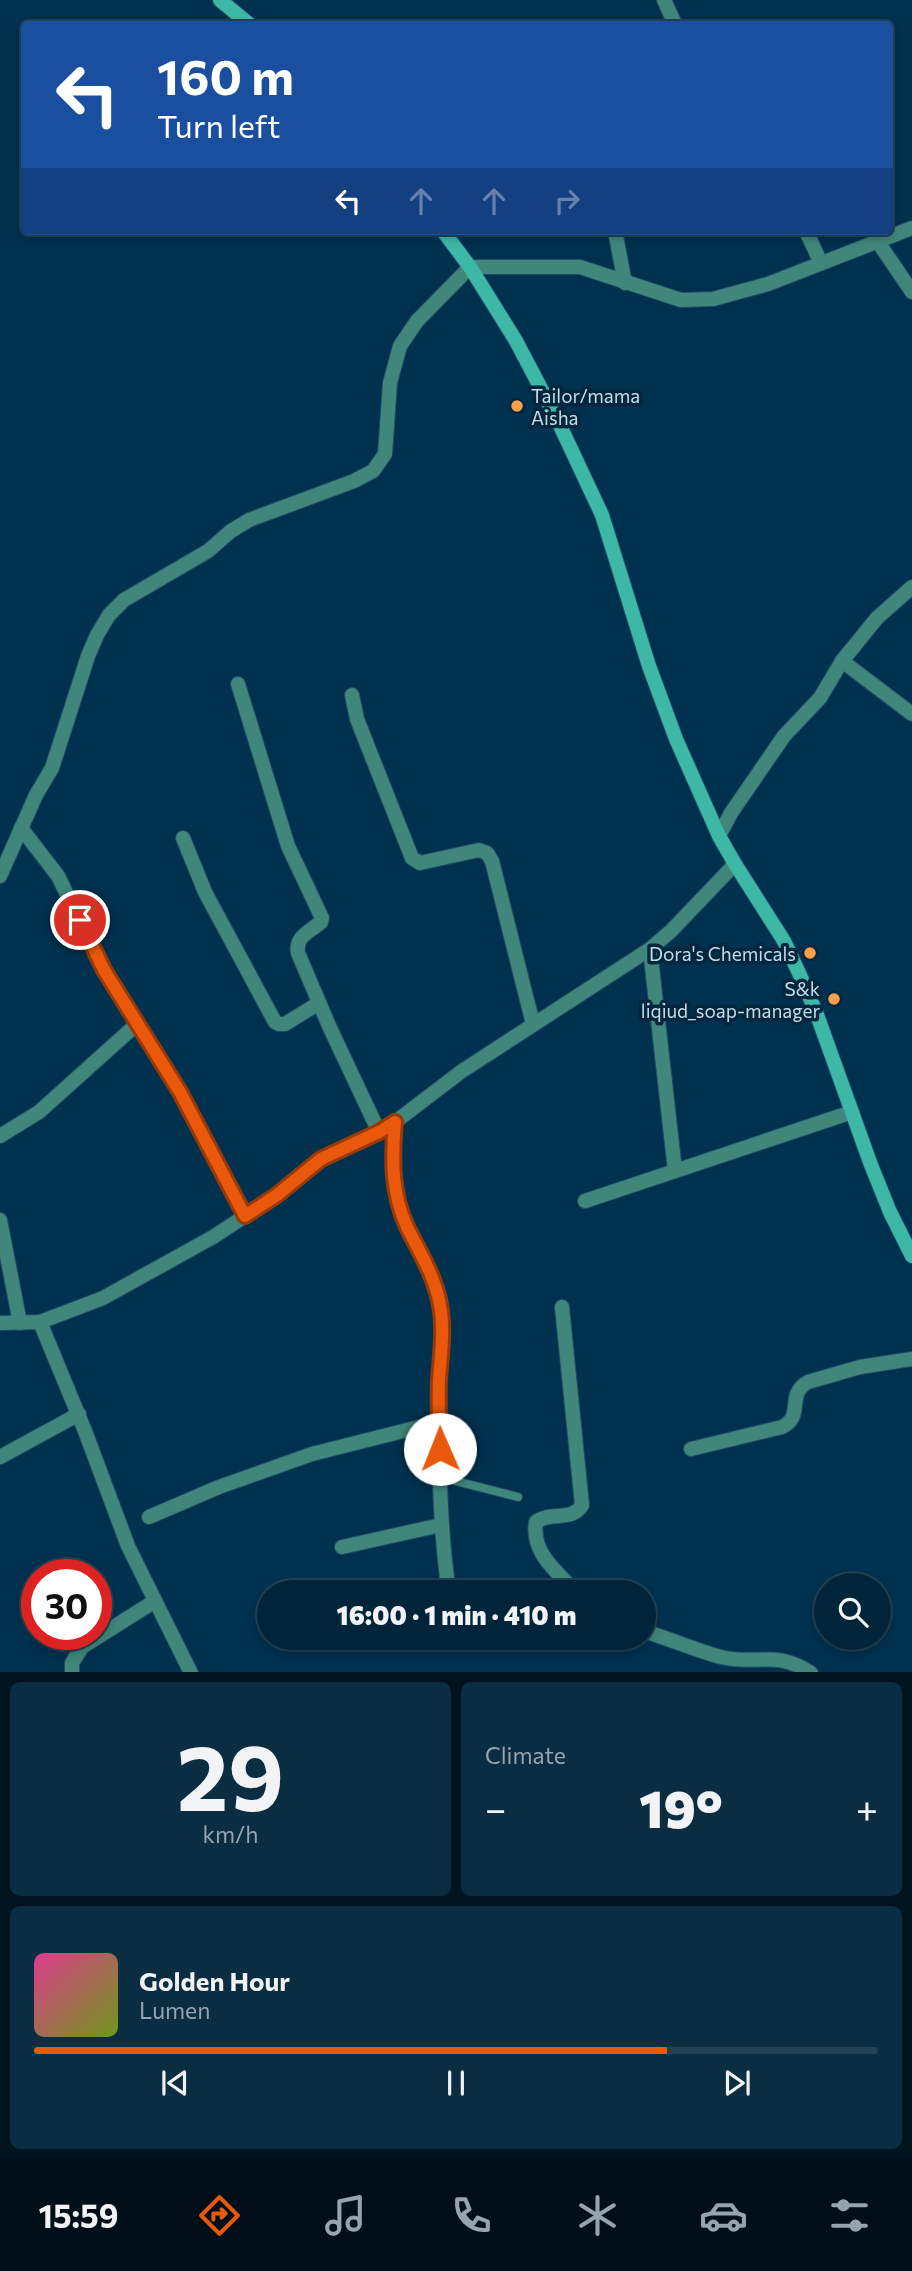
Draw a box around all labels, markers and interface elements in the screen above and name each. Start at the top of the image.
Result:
text: 160 m [157,45,294,105]
icon: left [42,49,133,140]
text: Turn left [157,105,281,145]
icon: left [329,182,367,220]
icon: ahead [402,182,440,220]
icon: ahead [475,182,513,220]
icon: right [548,182,586,220]
place label: Tailor/mama Aisha [531,384,640,429]
marker: Tailor/mama Aisha [509,398,525,414]
pin [50,890,110,950]
icon: arrive [61,901,99,939]
place label: Dora's Chemicals [649,942,796,965]
marker: Dora's Chemicals [802,945,818,961]
place label: S&k liqiud_soap-manager [641,977,820,1022]
marker: S&k liqiud_soap-manager [826,991,842,1007]
position arrow [403,1412,477,1486]
speed limit sign: 30 [21,1559,112,1650]
map controls [814,1573,891,1650]
button: search [814,1573,891,1650]
text: 16:00 · 1 min · 410 m [337,1599,576,1630]
text: 29 [177,1718,284,1830]
text: Climate [485,1741,566,1769]
text: 19° [639,1775,723,1839]
text: − [485,1784,507,1831]
text: + [856,1784,878,1831]
text: km/h [203,1820,258,1848]
text: Golden Hour [139,1965,290,1996]
text: Lumen [139,1996,210,2024]
icon: previous [156,2064,194,2102]
icon: pause [437,2064,475,2102]
icon: next [718,2064,756,2102]
icon: directions [195,2191,244,2240]
icon: music [321,2191,370,2240]
icon: phone [447,2191,496,2240]
icon: climate [573,2191,622,2240]
icon: car [699,2191,748,2240]
icon: filters [825,2191,874,2240]
text: 15:59 [38,2195,118,2235]

